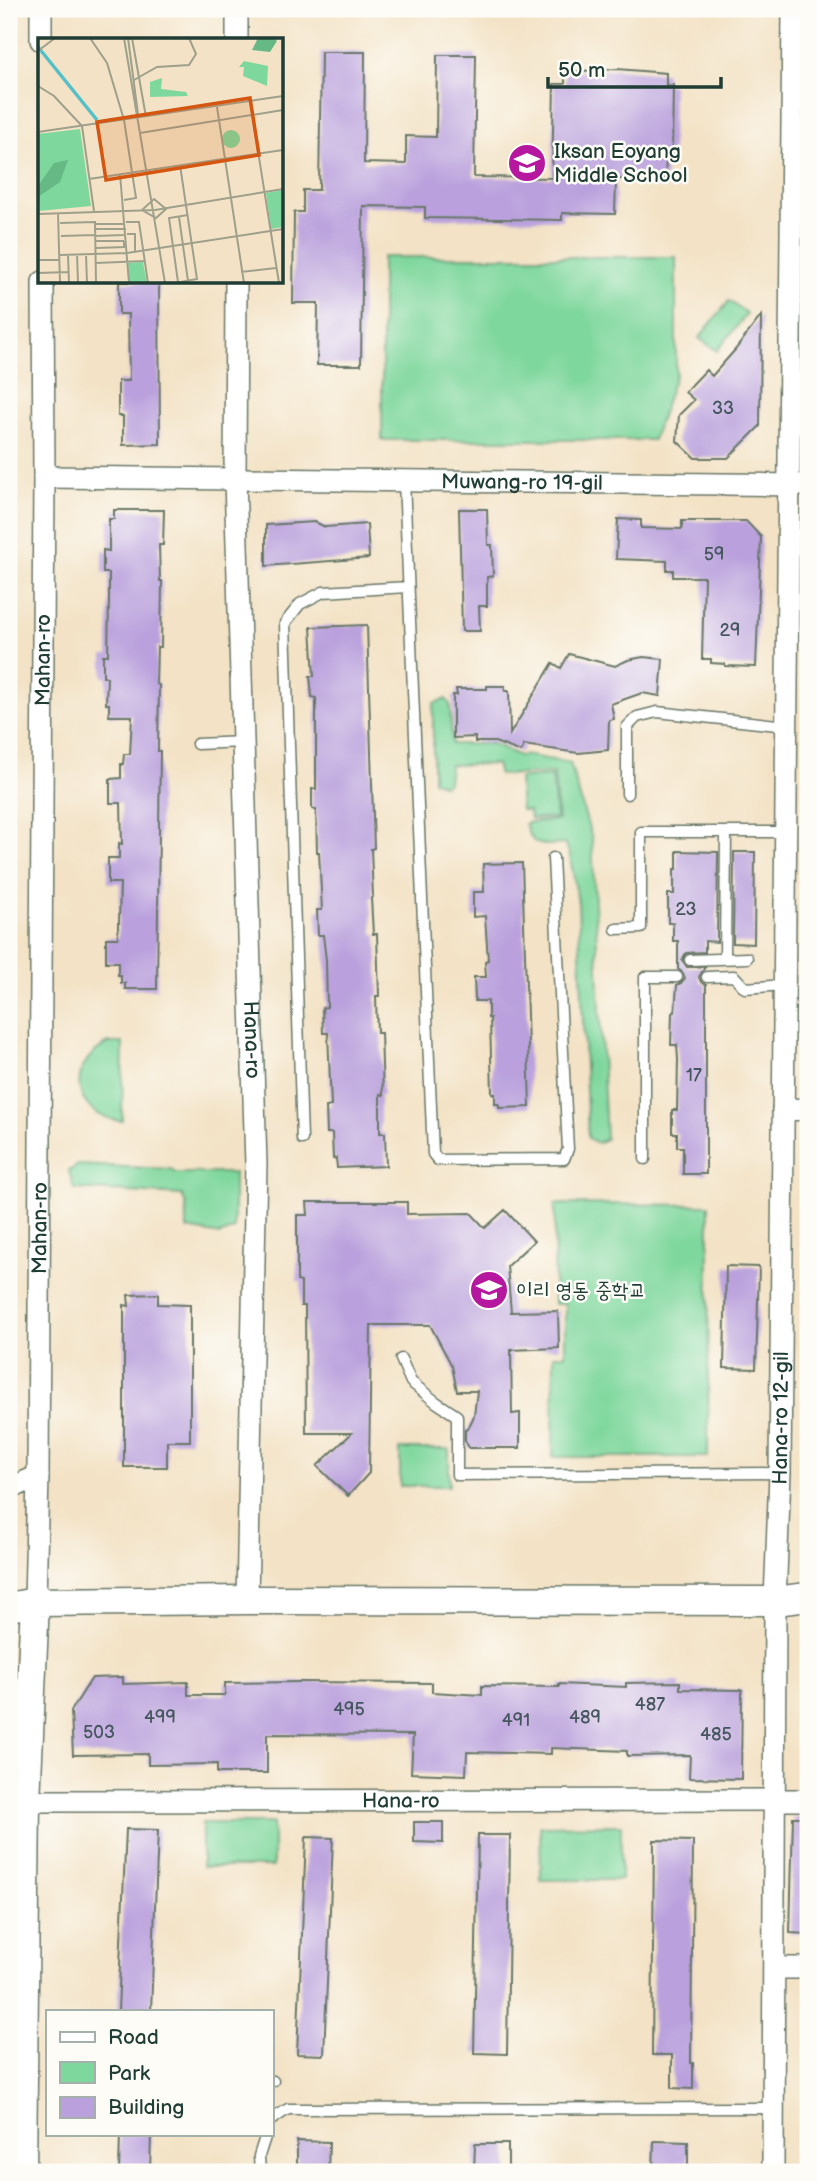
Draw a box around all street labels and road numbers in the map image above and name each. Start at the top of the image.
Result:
street label: Muwang-ro 19-gil [441,469,603,496]
street label: Mahan-ro [31,614,56,706]
street label: Hana-ro [238,1000,265,1079]
street label: Mahan-ro [27,1182,53,1274]
street label: Hana-ro 12-gil [768,1351,794,1485]
street label: Hana-ro [362,1788,440,1814]

